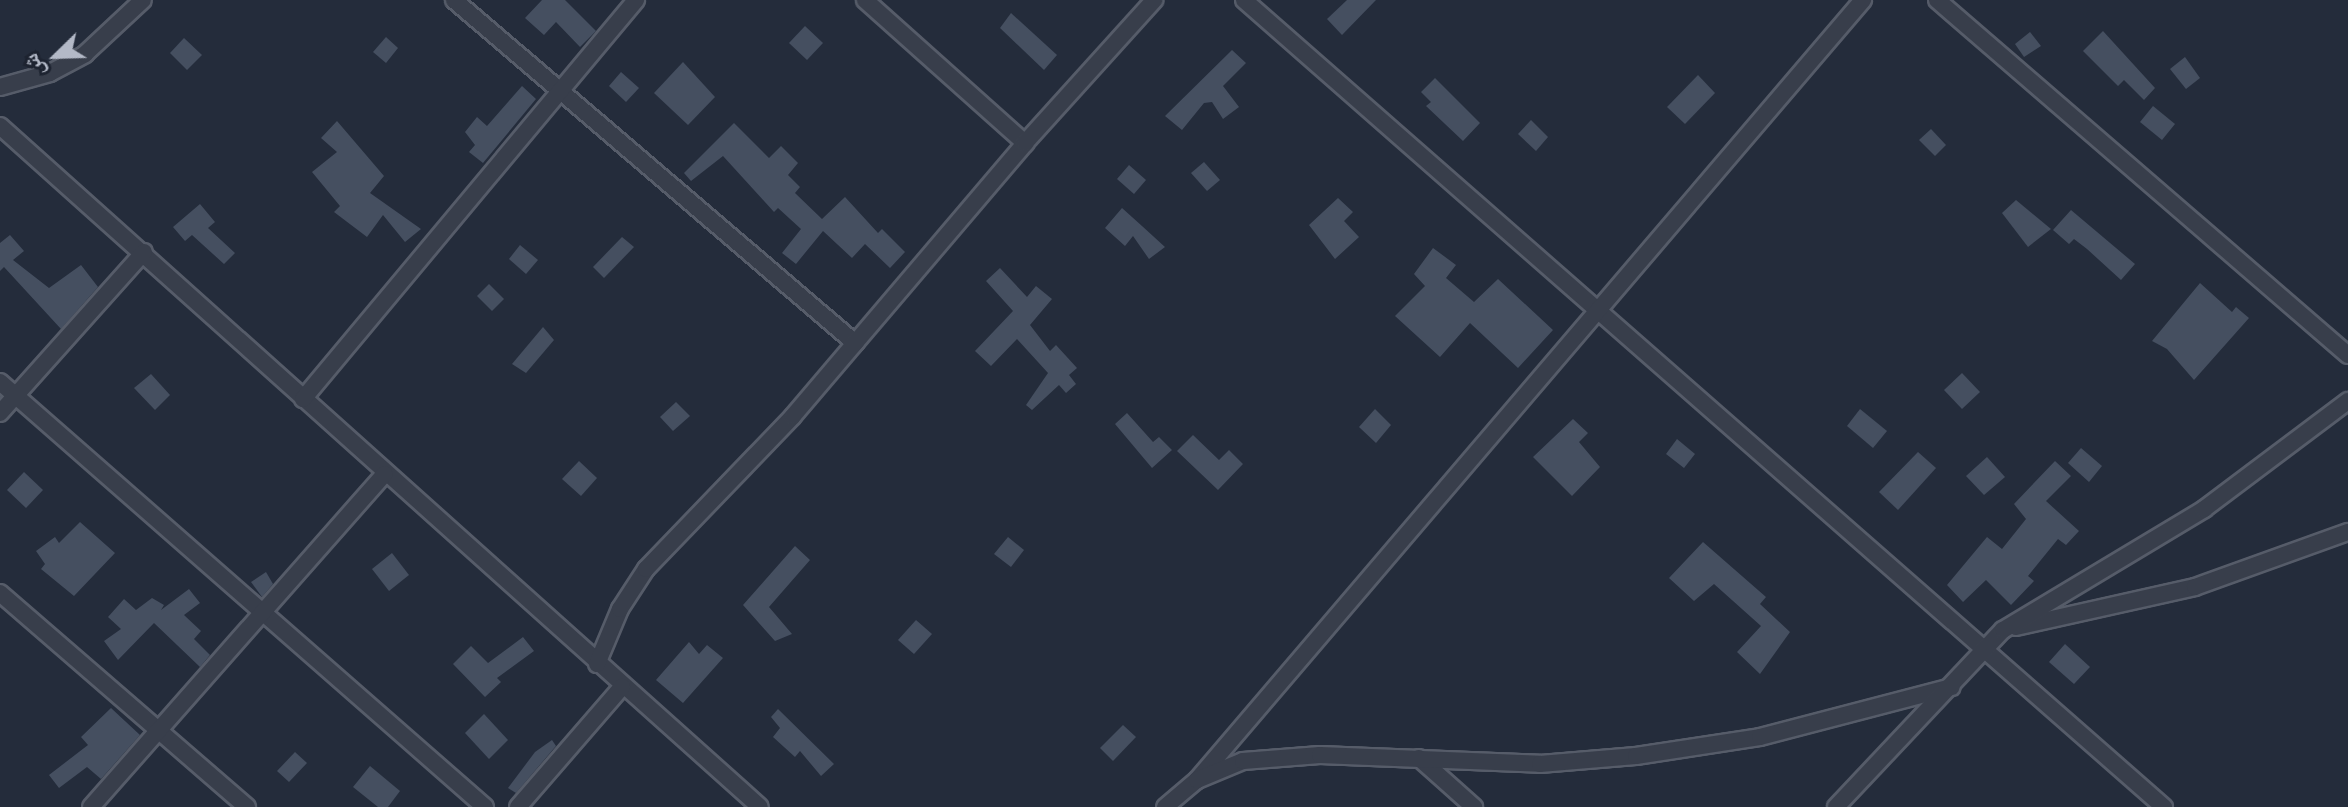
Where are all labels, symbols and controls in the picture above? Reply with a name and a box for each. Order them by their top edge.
north arrow [16,16,96,96]
text: ش [19,50,49,80]

